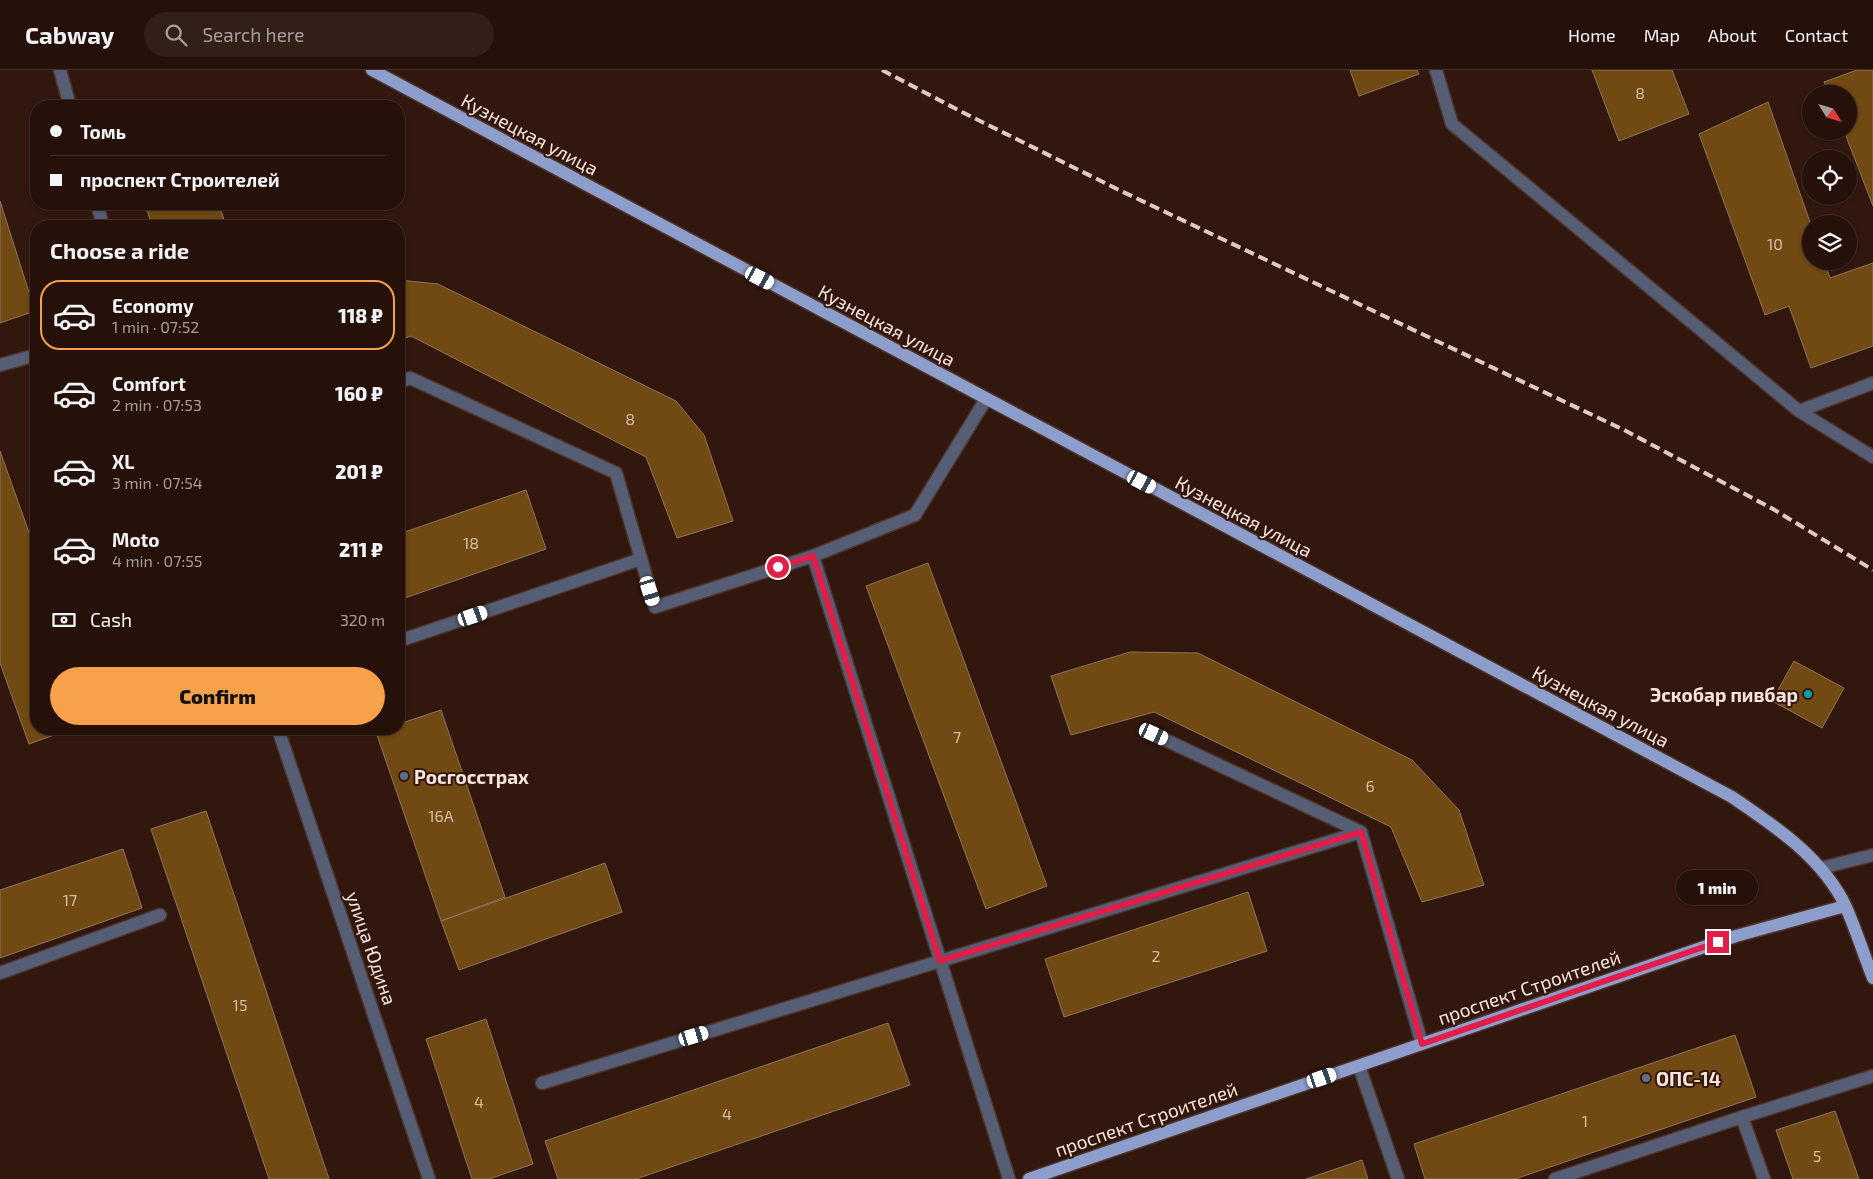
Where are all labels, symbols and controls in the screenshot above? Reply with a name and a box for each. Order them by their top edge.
search box [144,12,494,57]
text: Cabway [25,20,114,49]
icon: search [162,21,190,49]
text: Search here [202,23,304,46]
text: Home [1568,24,1616,46]
text: Map [1644,24,1680,46]
text: About [1708,24,1757,46]
text: Contact [1785,24,1848,46]
house number: 8 [1635,83,1645,102]
north arrow [1802,85,1858,140]
map controls [1802,85,1857,270]
street label: Кузнецкая улица [457,88,602,181]
text: Томь [80,120,126,143]
button: locate [1802,150,1857,205]
text: проспект Строителей [80,168,280,191]
button: layers [1802,215,1857,270]
house number: 10 [1767,234,1783,253]
text: Choose a ride [50,237,189,263]
car [743,264,776,292]
street label: Кузнецкая улица [814,279,959,372]
icon: car [52,293,97,338]
text: Economy [112,294,194,317]
text: 118 ₽ [338,304,383,327]
text: 1 min · 07:52 [112,317,199,336]
icon: car [52,371,97,416]
text: Comfort [112,372,186,395]
text: 160 ₽ [335,382,383,405]
text: 2 min · 07:53 [112,395,202,414]
house number: 8 [625,409,635,428]
icon: car [52,449,97,494]
text: XL [112,450,134,473]
text: 201 ₽ [335,460,383,483]
car [1125,468,1158,496]
street label: Кузнецкая улица [1171,470,1316,563]
text: 3 min · 07:54 [112,473,203,492]
icon: car [52,527,97,572]
text: Moto [112,528,160,551]
house number: 18 [463,533,479,552]
text: 211 ₽ [339,538,383,561]
text: 4 min · 07:55 [112,551,202,570]
route start [767,556,789,578]
car [638,574,661,608]
car [456,604,489,628]
icon: cash [50,606,78,634]
text: Cash [90,608,132,631]
text: 320 m [340,610,385,629]
street label: Кузнецкая улица [1528,660,1673,753]
button: Confirm [50,667,385,725]
place label: Эскобар пивбар [1650,683,1798,706]
marker: Эскобар пивбар [1802,688,1814,700]
car [1137,721,1170,747]
house number: 7 [953,727,961,746]
place label: Росгосстрах [414,765,529,788]
marker: Росгосстрах [398,770,410,782]
house number: 6 [1365,776,1375,795]
house number: 16А [428,806,454,825]
callout: 1 min [1677,870,1759,904]
text: 1 min [1697,878,1737,897]
street label: улица Юдина [341,888,402,1008]
house number: 17 [63,890,77,909]
route end [1707,931,1729,953]
street label: проспект Строителей [1435,945,1623,1029]
house number: 2 [1152,946,1161,965]
house number: 15 [233,995,247,1014]
car [677,1024,710,1048]
car [1305,1066,1338,1090]
place label: ОПС-14 [1656,1067,1721,1090]
marker: ОПС-14 [1640,1072,1652,1084]
street label: проспект Строителей [1052,1077,1240,1161]
house number: 4 [474,1092,484,1111]
house number: 4 [722,1104,732,1123]
house number: 1 [1582,1111,1588,1130]
house number: 5 [1813,1146,1821,1165]

